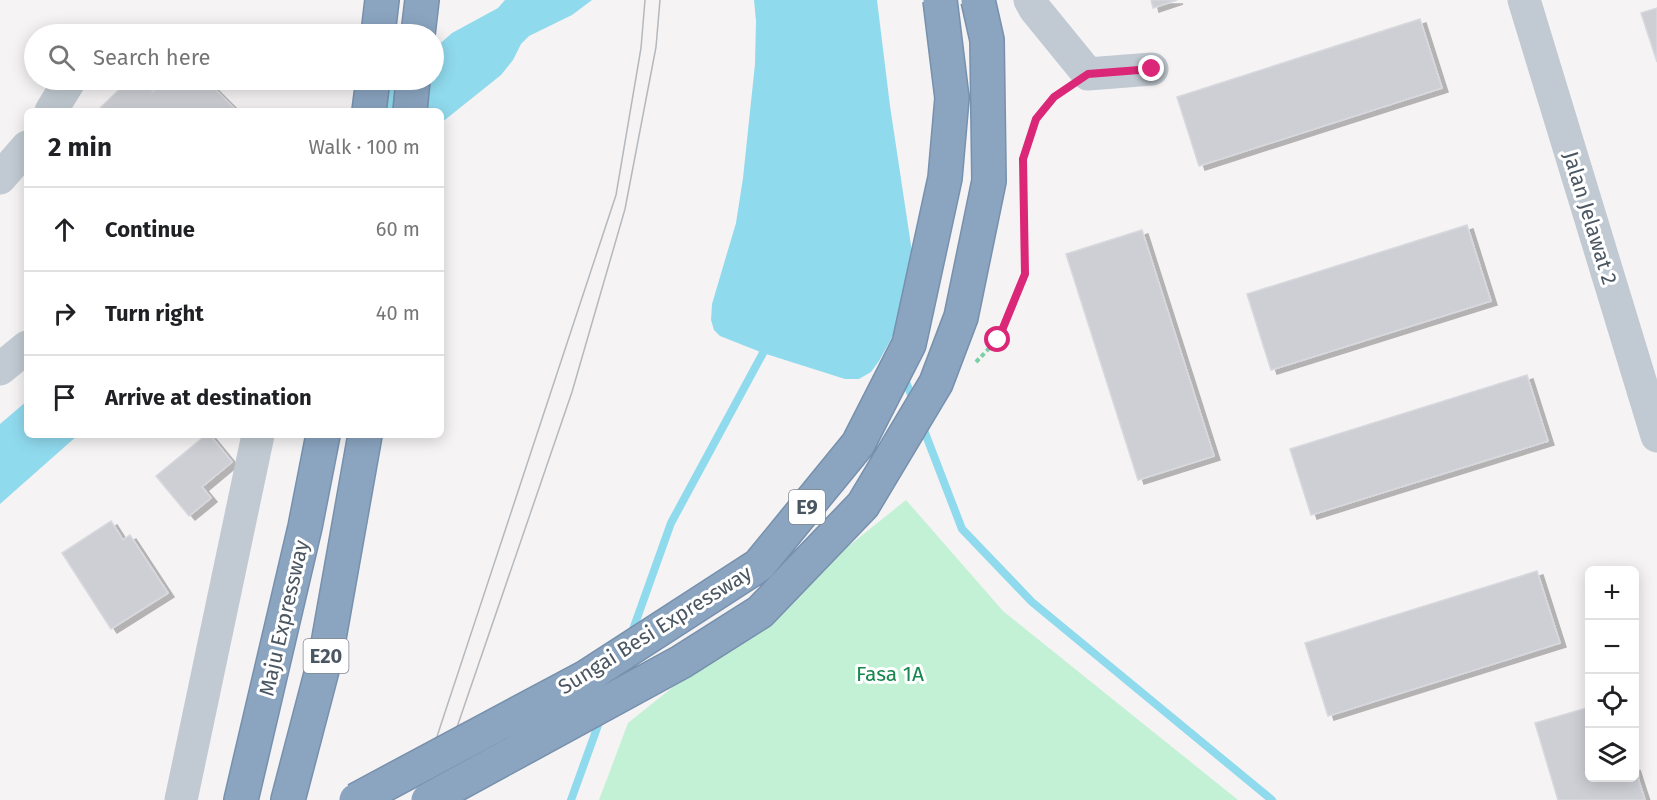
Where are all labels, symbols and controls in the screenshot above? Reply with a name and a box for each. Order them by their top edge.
search box [24,24,444,90]
icon: search [45,41,78,74]
text: Search here [93,44,211,71]
route end [1138,55,1164,81]
text: 2 min [48,132,112,163]
text: Walk · 100 m [308,135,420,159]
street label: Jalan Jelawat 2 [1557,148,1623,288]
icon: ahead [48,213,81,246]
text: Continue [105,216,195,243]
text: 60 m [376,217,420,241]
icon: right [48,297,81,330]
text: Turn right [105,300,204,327]
text: 40 m [376,301,420,325]
route start [984,326,1010,352]
icon: arrive [48,381,81,414]
text: Arrive at destination [105,384,312,411]
road number: E9 [789,490,825,524]
street label: Maju Expressway [253,537,315,699]
street label: Sungai Besi Expressway [553,559,757,700]
map controls [1585,566,1639,782]
button: + [1585,566,1639,620]
button: − [1585,620,1639,674]
road number: E20 [304,639,348,673]
park label: Fasa 1A [856,661,924,687]
button: locate [1585,674,1639,728]
button: layers [1585,728,1639,782]

